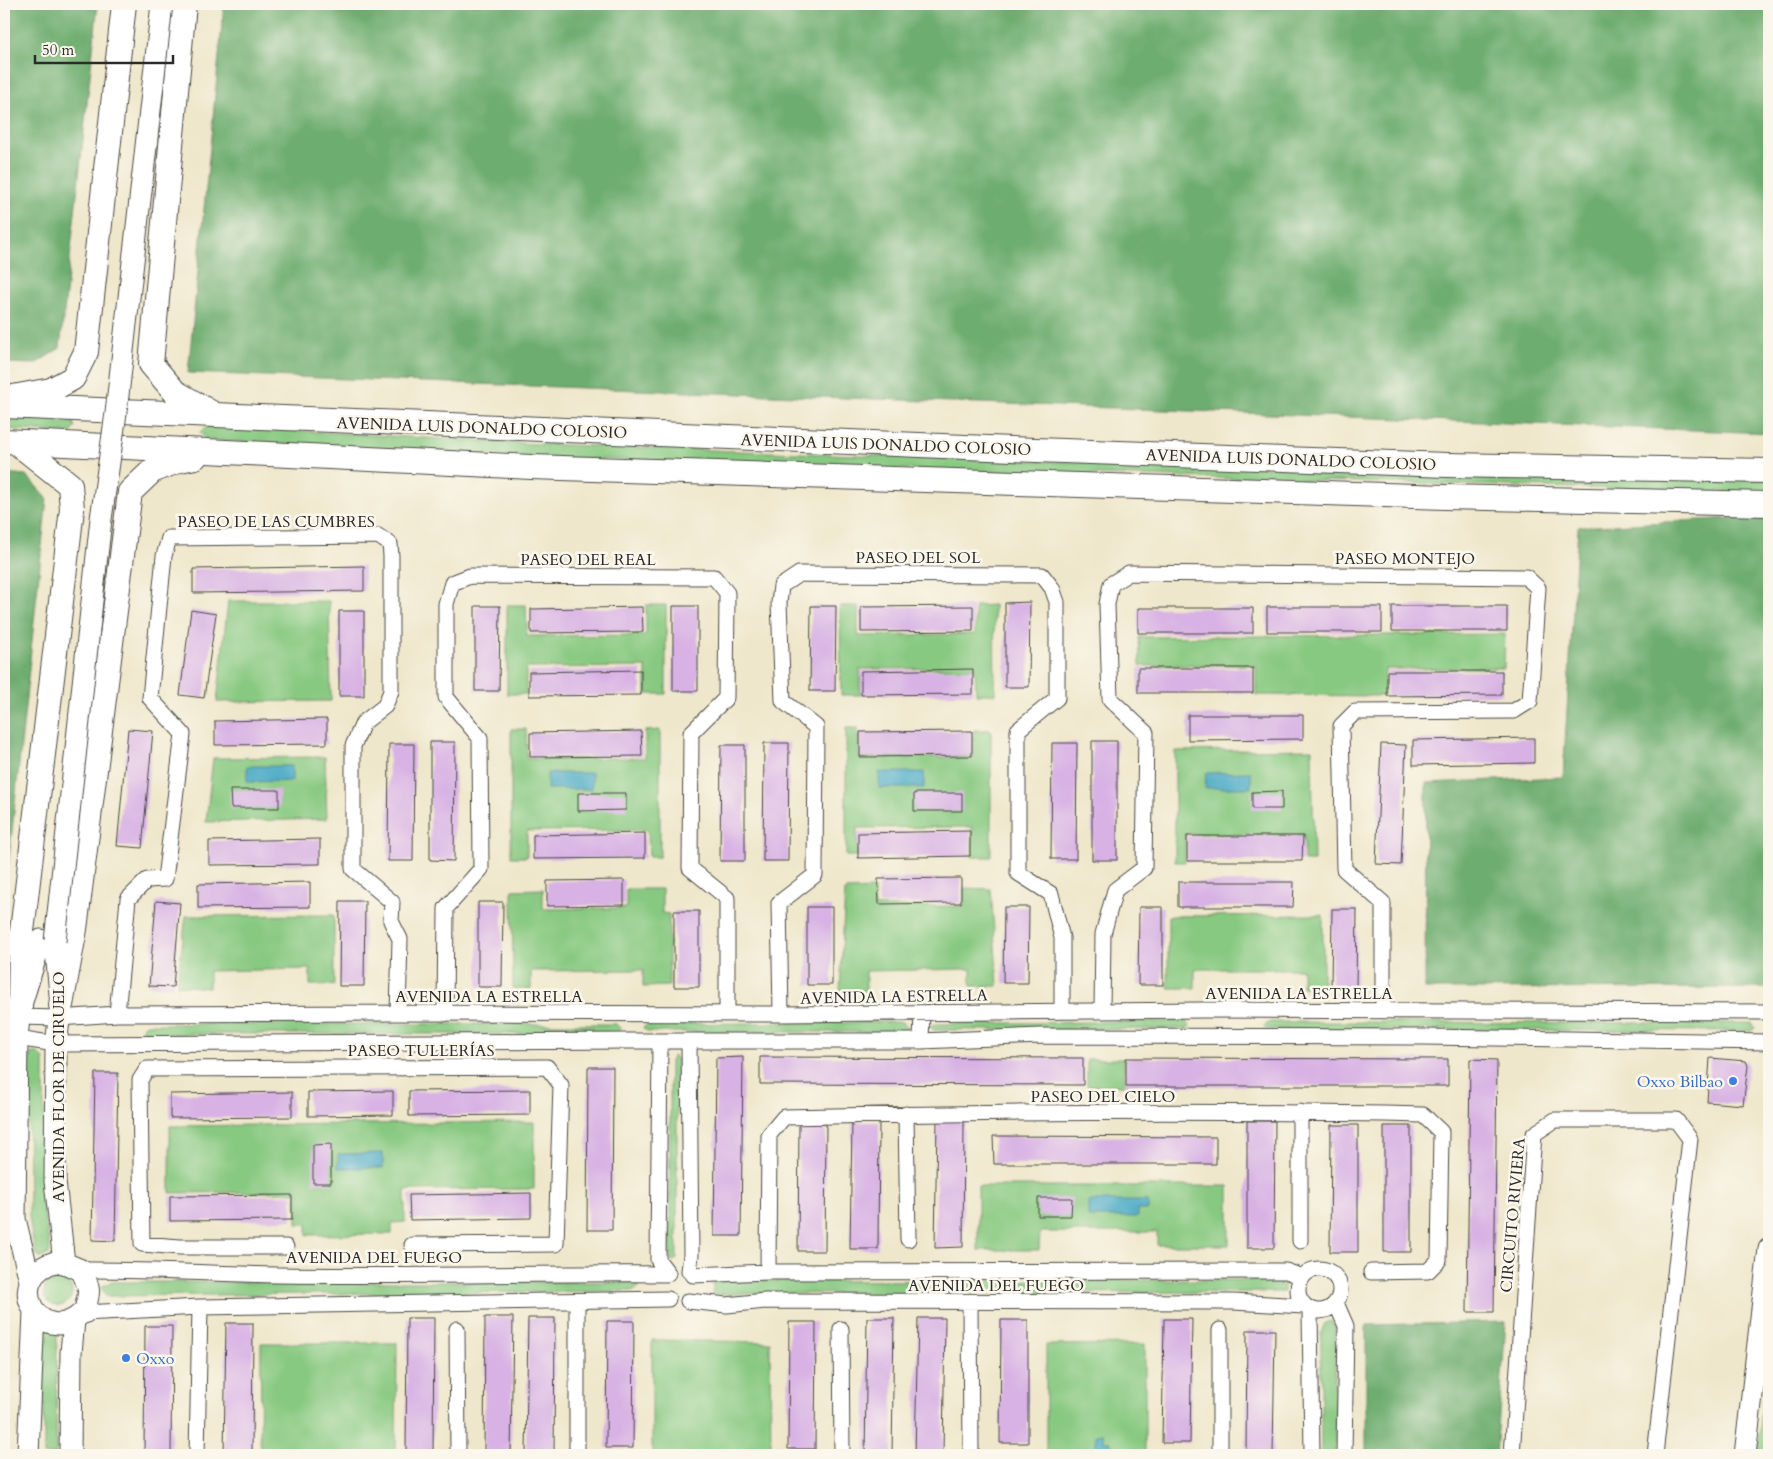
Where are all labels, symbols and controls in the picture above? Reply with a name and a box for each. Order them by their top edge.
scale bar [35,32,172,64]
text: 50 m [42,40,74,60]
street label: AVENIDA LUIS DONALDO COLOSIO [336,412,628,444]
street label: AVENIDA LUIS DONALDO COLOSIO [740,429,1032,461]
street label: AVENIDA LUIS DONALDO COLOSIO [1145,444,1437,476]
street label: PASEO DE LAS CUMBRES [177,511,375,533]
street label: PASEO DEL SOL [855,547,981,569]
street label: PASEO MONTEJO [1335,548,1475,570]
street label: PASEO DEL REAL [520,549,656,571]
street label: AVENIDA FLOR DE CIRUELO [48,971,70,1203]
street label: AVENIDA LA ESTRELLA [1205,983,1393,1005]
street label: AVENIDA LA ESTRELLA [800,984,989,1010]
street label: AVENIDA LA ESTRELLA [395,986,583,1008]
street label: PASEO TULLERÍAS [348,1040,494,1062]
place label: Oxxo Bilbao [1637,1071,1723,1093]
marker: Oxxo Bilbao [1727,1075,1739,1087]
street label: PASEO DEL CIELO [1031,1086,1175,1108]
street label: CIRCUITO RIVIERA [1495,1136,1531,1294]
street label: AVENIDA DEL FUEGO [286,1247,462,1269]
street label: AVENIDA DEL FUEGO [908,1275,1084,1297]
place label: Oxxo [136,1348,175,1370]
marker: Oxxo [120,1352,132,1364]

